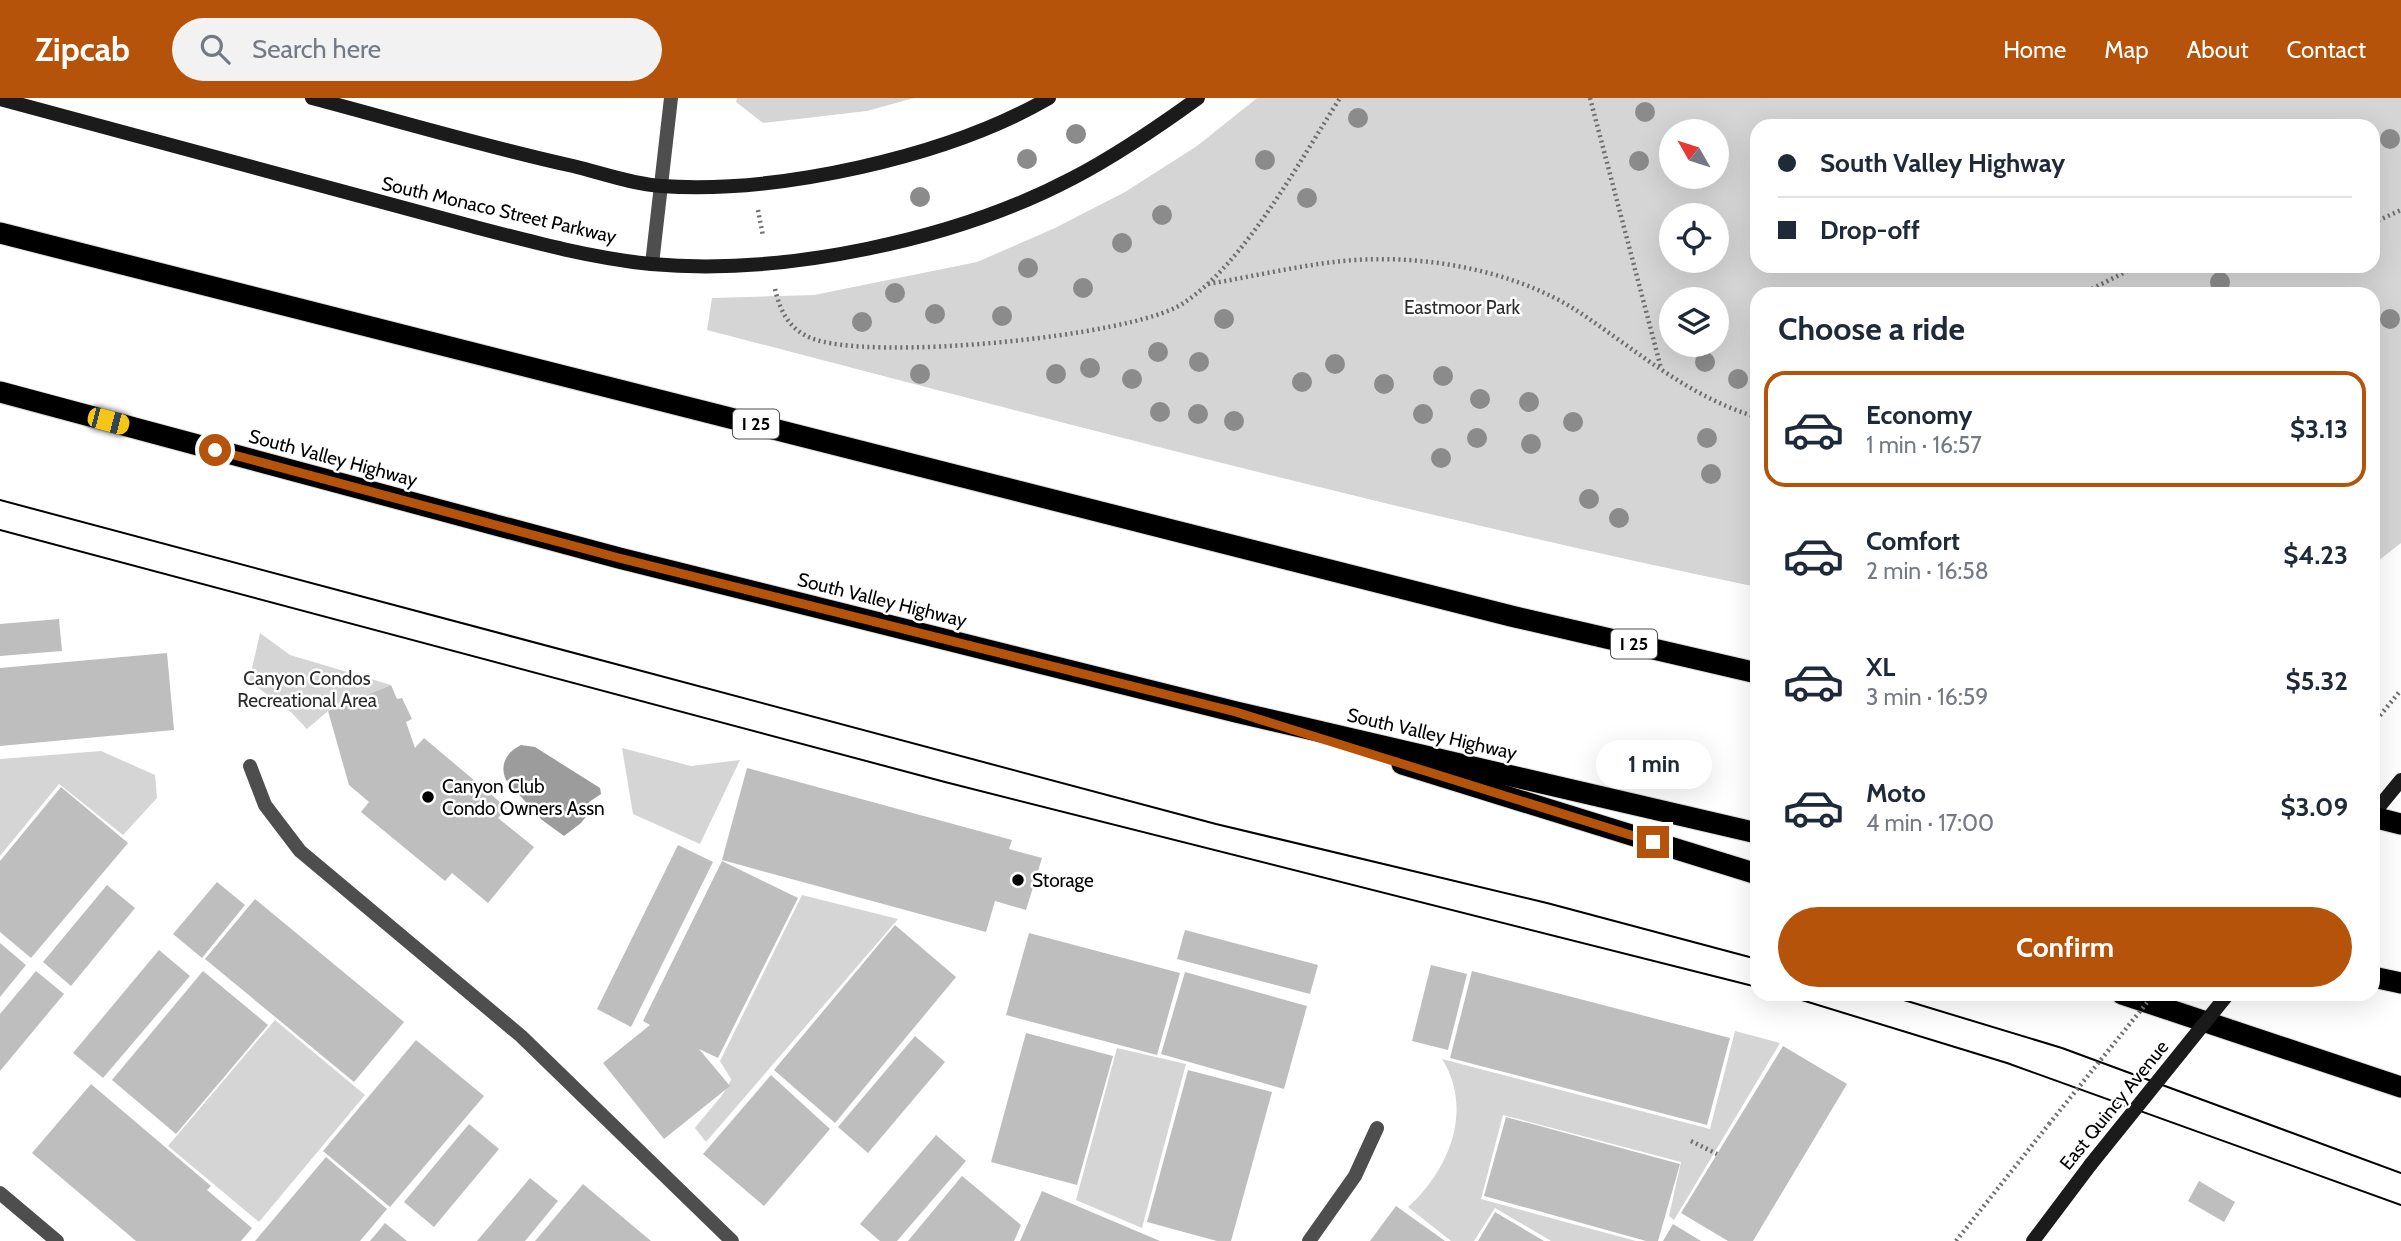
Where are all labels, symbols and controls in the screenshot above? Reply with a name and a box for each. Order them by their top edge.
search box [172,18,662,81]
text: Zipcab [35,29,130,69]
icon: search [196,30,234,68]
text: Search here [252,33,381,65]
text: Home [2003,35,2066,64]
text: Map [2104,35,2149,64]
text: About [2187,35,2249,64]
text: Contact [2287,35,2366,64]
north arrow [1659,119,1729,189]
map controls [1659,119,1729,357]
text: South Valley Highway [1820,147,2065,179]
street label: South Monaco Street Parkway [379,172,619,248]
button: locate [1659,203,1729,273]
text: Drop-off [1820,214,1920,246]
button: layers [1659,287,1729,357]
park label: Eastmoor Park [1404,296,1520,319]
text: Choose a ride [1778,309,1965,348]
icon: car [1782,398,1845,461]
text: Economy [1866,399,1972,431]
car [85,405,132,437]
road number: I 25 [733,410,779,438]
text: $3.13 [2290,413,2348,445]
street label: South Valley Highway [246,424,420,492]
text: 1 min · 16:57 [1866,431,1982,459]
route start [199,434,231,466]
icon: car [1782,524,1845,587]
text: Comfort [1866,525,1960,557]
text: $4.23 [2283,539,2348,571]
text: 2 min · 16:58 [1866,557,1989,585]
street label: South Valley Highway [795,568,969,632]
road number: I 25 [1611,630,1657,658]
icon: car [1782,650,1845,713]
text: XL [1866,651,1895,683]
text: $5.32 [2285,665,2348,697]
park label: Canyon Condos Recreational Area [237,667,377,712]
text: 3 min · 16:59 [1866,683,1988,711]
street label: South Valley Highway [1345,703,1520,765]
callout: 1 min [1595,740,1711,790]
text: 1 min [1628,750,1680,778]
place label: Canyon Club Condo Owners Assn [442,775,605,820]
icon: car [1782,776,1845,839]
text: Moto [1866,777,1926,809]
marker: Canyon Club Condo Owners Assn [420,789,436,805]
text: $3.09 [2280,791,2348,823]
text: 4 min · 17:00 [1866,809,1994,837]
route end [1637,826,1669,858]
place label: Storage [1032,869,1094,892]
marker: Storage [1010,872,1026,888]
button: Confirm [1778,907,2352,987]
street label: East Quincy Avenue [2055,1035,2173,1174]

